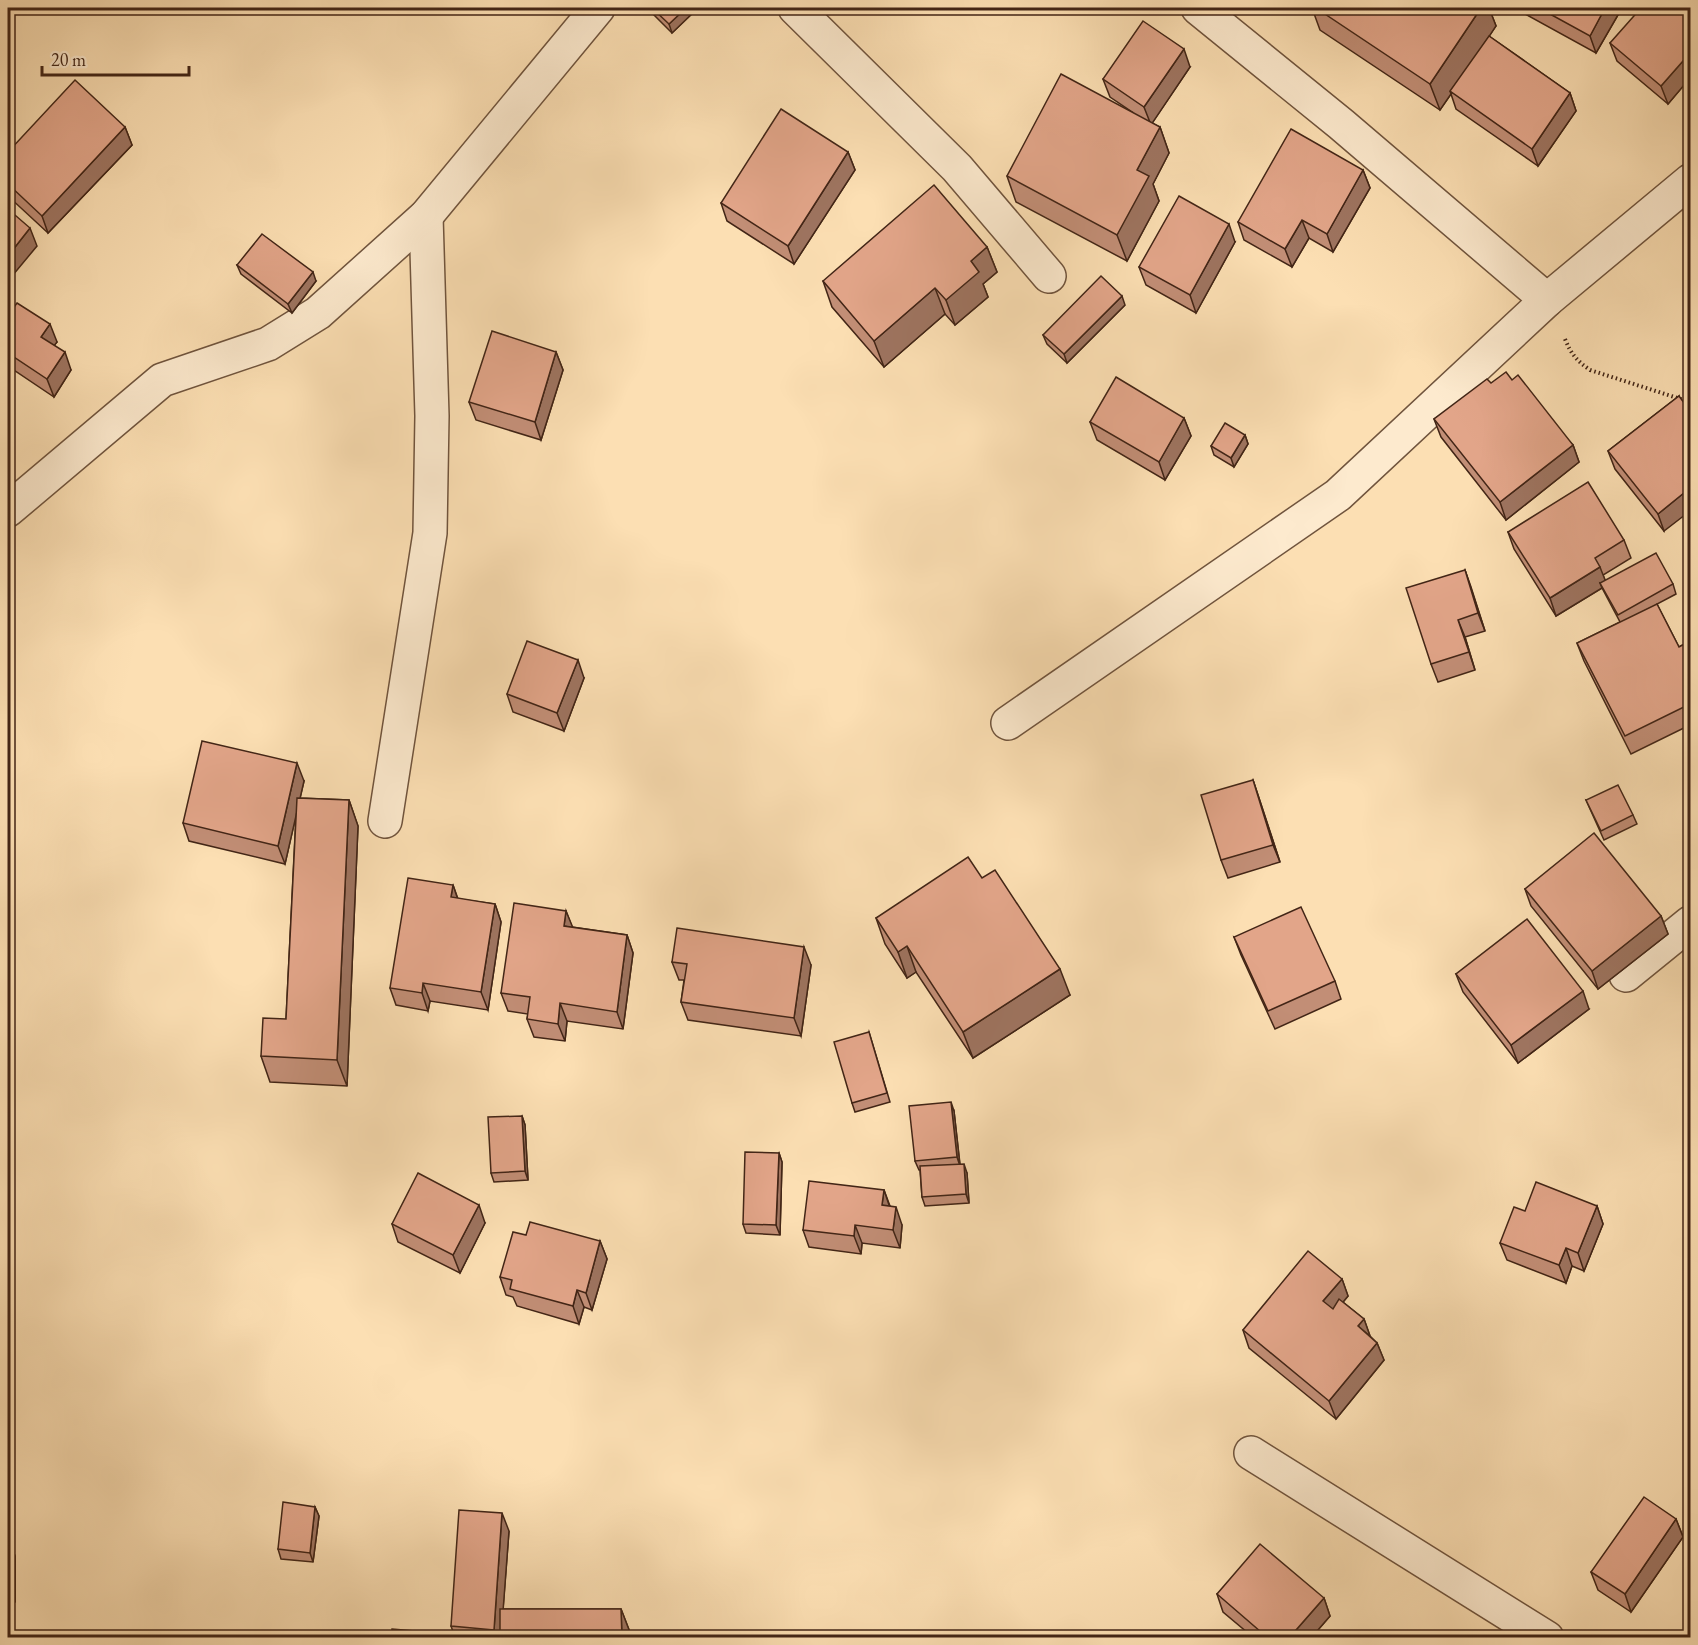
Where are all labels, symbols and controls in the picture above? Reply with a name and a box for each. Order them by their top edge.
scale bar [42,39,189,77]
text: 20 m [51,48,86,71]

